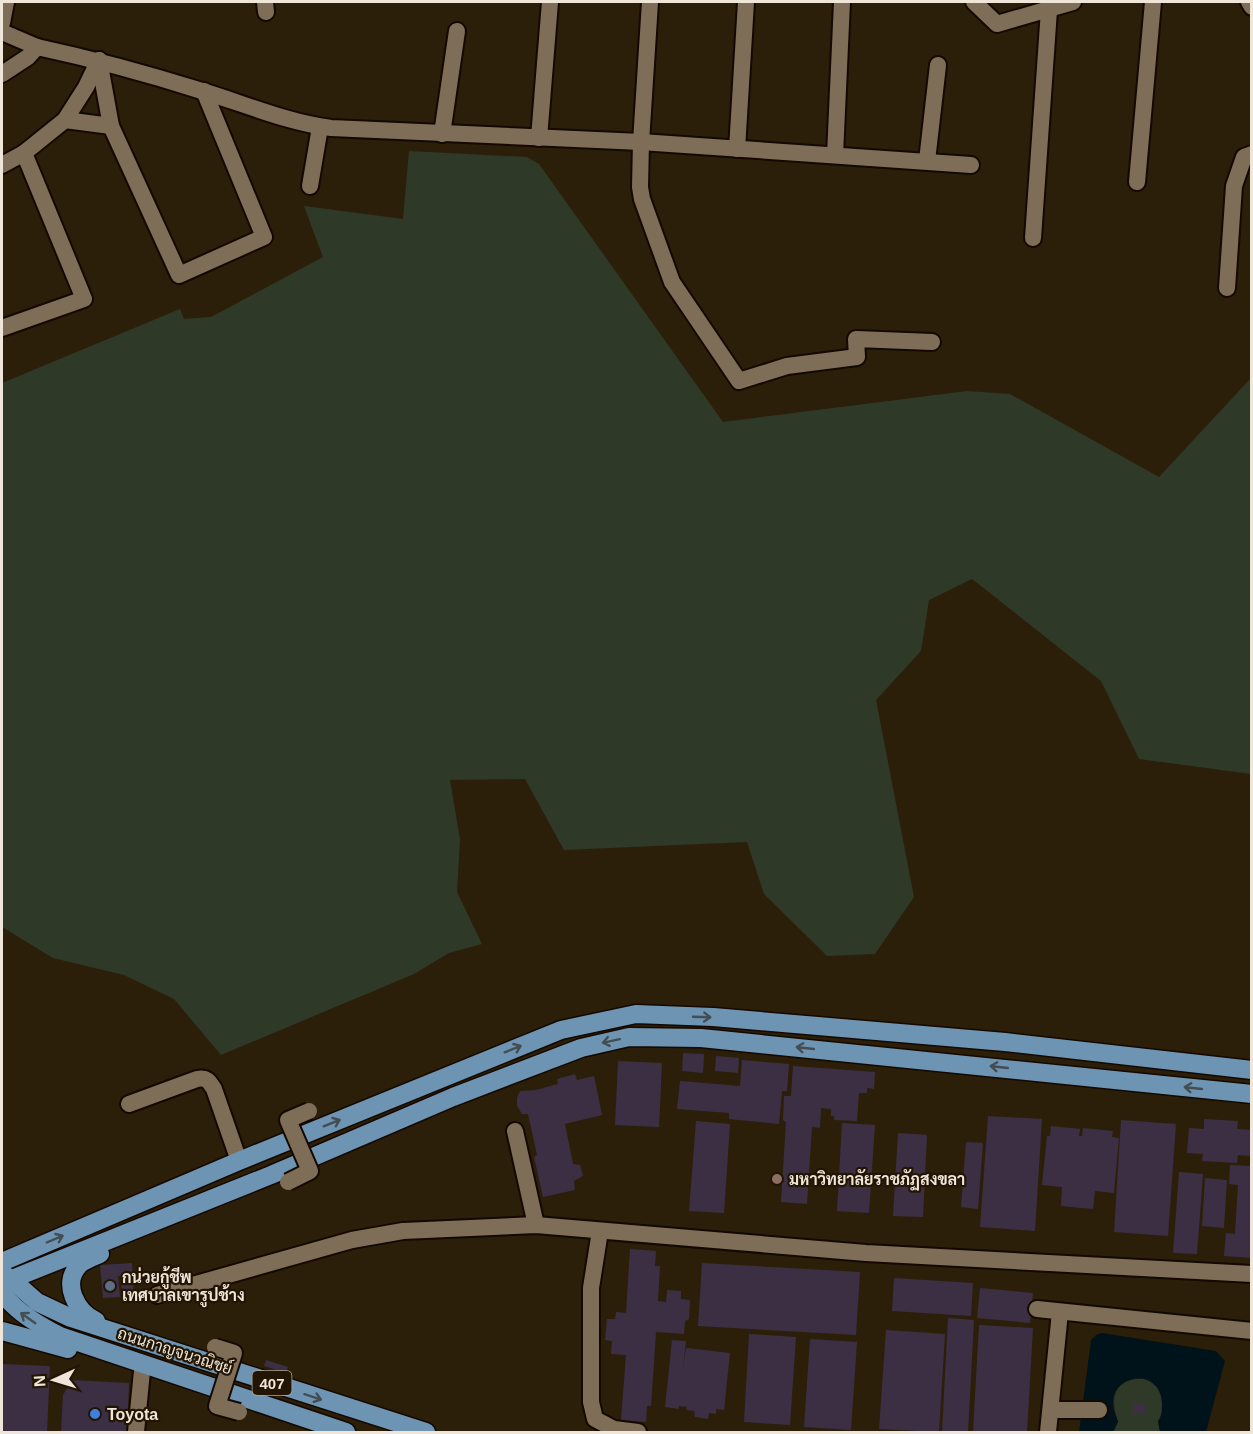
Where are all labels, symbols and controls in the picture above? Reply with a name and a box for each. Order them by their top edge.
one-way arrow [692,1011,711,1022]
one-way arrow [602,1036,622,1047]
one-way arrow [796,1042,816,1053]
one-way arrow [503,1043,521,1054]
one-way arrow [990,1061,1010,1072]
one-way arrow [1184,1082,1204,1093]
one-way arrow [322,1117,341,1128]
place label: มหาวิทยาลัยราชภัฏสงขลา [789,1169,965,1191]
marker: มหาวิทยาลัยราชภัฏสงขลา [770,1172,784,1186]
one-way arrow [46,1233,64,1244]
place label: กน่วยกู้ชีพ เทศบาลเขารูปช้าง [122,1266,245,1308]
marker: กน่วยกู้ชีพ เทศบาลเขารูปช้าง [103,1279,117,1293]
one-way arrow [21,1312,37,1324]
street label: ถนนกาญจนวณิชย์ [115,1321,236,1378]
north arrow [24,1350,84,1410]
road number: 407 [252,1371,292,1395]
text: N [31,1375,48,1387]
one-way arrow [304,1392,322,1403]
place label: Toyota [107,1406,158,1423]
marker: Toyota [88,1407,102,1421]

